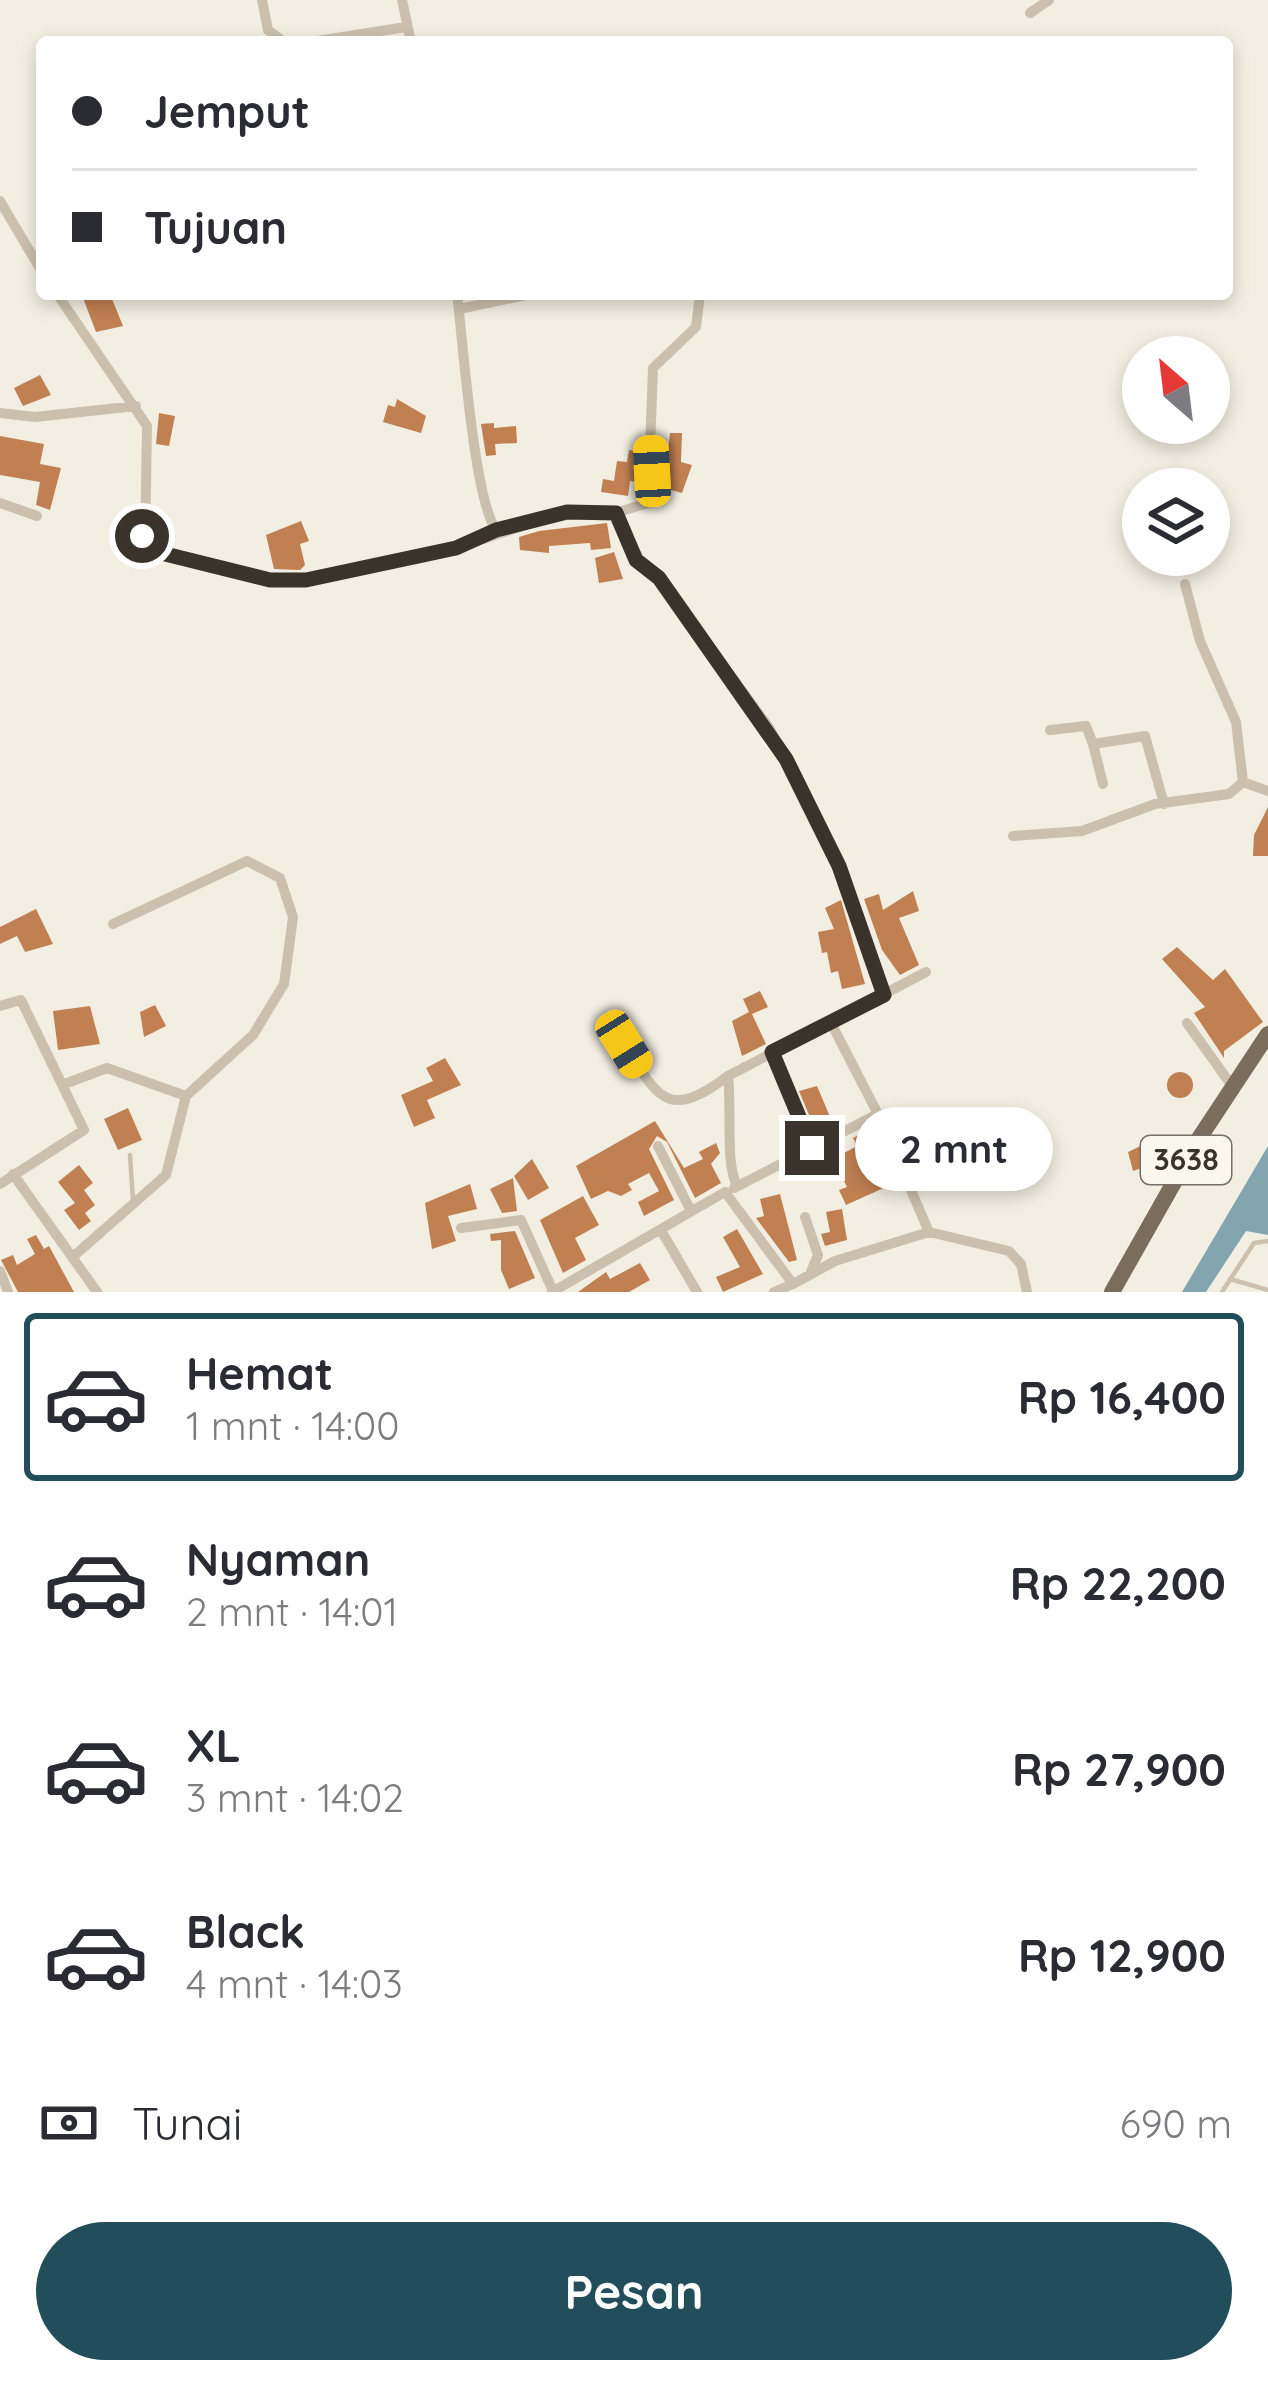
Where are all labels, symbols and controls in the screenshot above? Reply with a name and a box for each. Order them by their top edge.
text: Jemput [144,83,310,139]
text: Tujuan [144,199,287,255]
north arrow [1122,336,1230,444]
map controls [1122,336,1230,576]
car [632,434,672,508]
button: layers [1122,468,1230,576]
route start [115,509,169,563]
car [590,1004,658,1084]
callout: 2 mnt [854,1106,1052,1190]
route end [785,1121,839,1175]
text: 2 mnt [900,1124,1008,1173]
road number: 3638 [1141,1136,1231,1184]
icon: car [42,1343,150,1451]
text: Hemat [186,1345,333,1401]
text: Rp 16,400 [1018,1369,1226,1425]
text: 1 mnt · 14:00 [186,1401,399,1450]
icon: car [42,1529,150,1637]
text: Nyaman [186,1531,370,1587]
text: Rp 22,200 [1010,1555,1226,1611]
text: 2 mnt · 14:01 [186,1587,398,1636]
icon: car [42,1715,150,1823]
text: XL [186,1717,241,1773]
text: Rp 27,900 [1012,1741,1226,1797]
text: 3 mnt · 14:02 [186,1773,404,1822]
icon: car [42,1901,150,2009]
text: Black [186,1903,305,1959]
text: Rp 12,900 [1018,1927,1226,1983]
text: 4 mnt · 14:03 [186,1959,403,2008]
icon: cash [36,2090,102,2156]
text: Tunai [132,2095,242,2151]
text: 690 m [1120,2099,1232,2148]
button: Pesan [36,2222,1232,2360]

